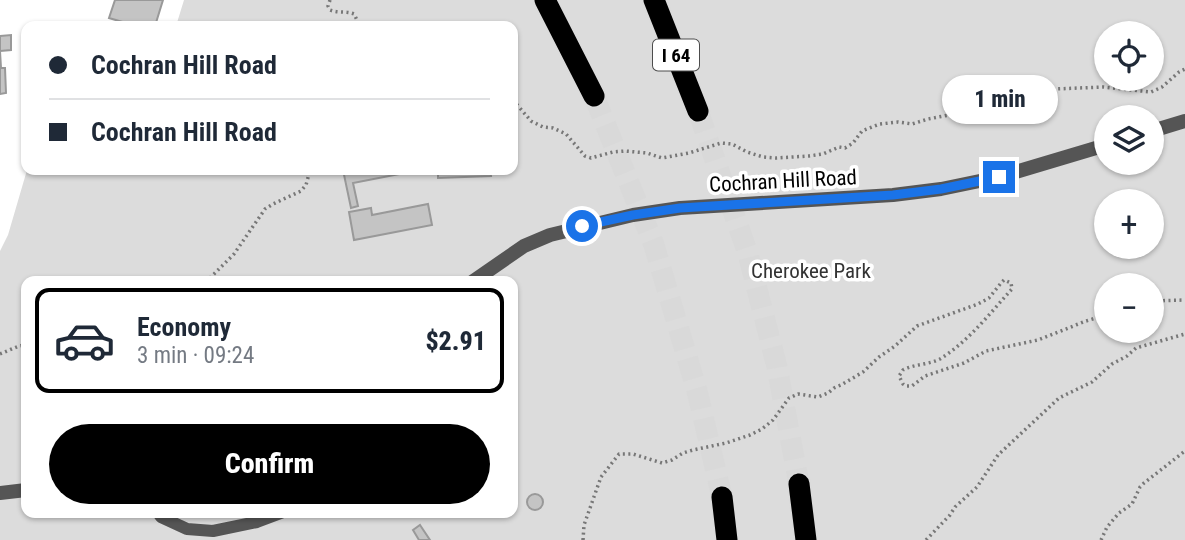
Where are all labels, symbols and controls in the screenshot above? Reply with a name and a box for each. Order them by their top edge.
map controls [1094,21,1164,343]
button: locate [1094,21,1164,91]
road number: I 64 [653,40,699,70]
text: Cochran Hill Road [91,50,277,80]
callout: 1 min [941,76,1057,124]
text: 1 min [974,86,1026,113]
button: layers [1094,105,1164,175]
text: Cochran Hill Road [91,117,277,147]
route end [983,161,1015,193]
street label: Cochran Hill Road [709,165,857,197]
button: + [1094,189,1164,259]
route start [566,210,598,242]
park label: Cherokee Park [751,259,871,283]
button: − [1094,273,1164,343]
icon: car [53,309,116,372]
text: Economy [137,312,231,342]
text: $2.91 [425,326,486,356]
text: 3 min · 09:24 [137,342,254,369]
button: Confirm [49,424,490,504]

